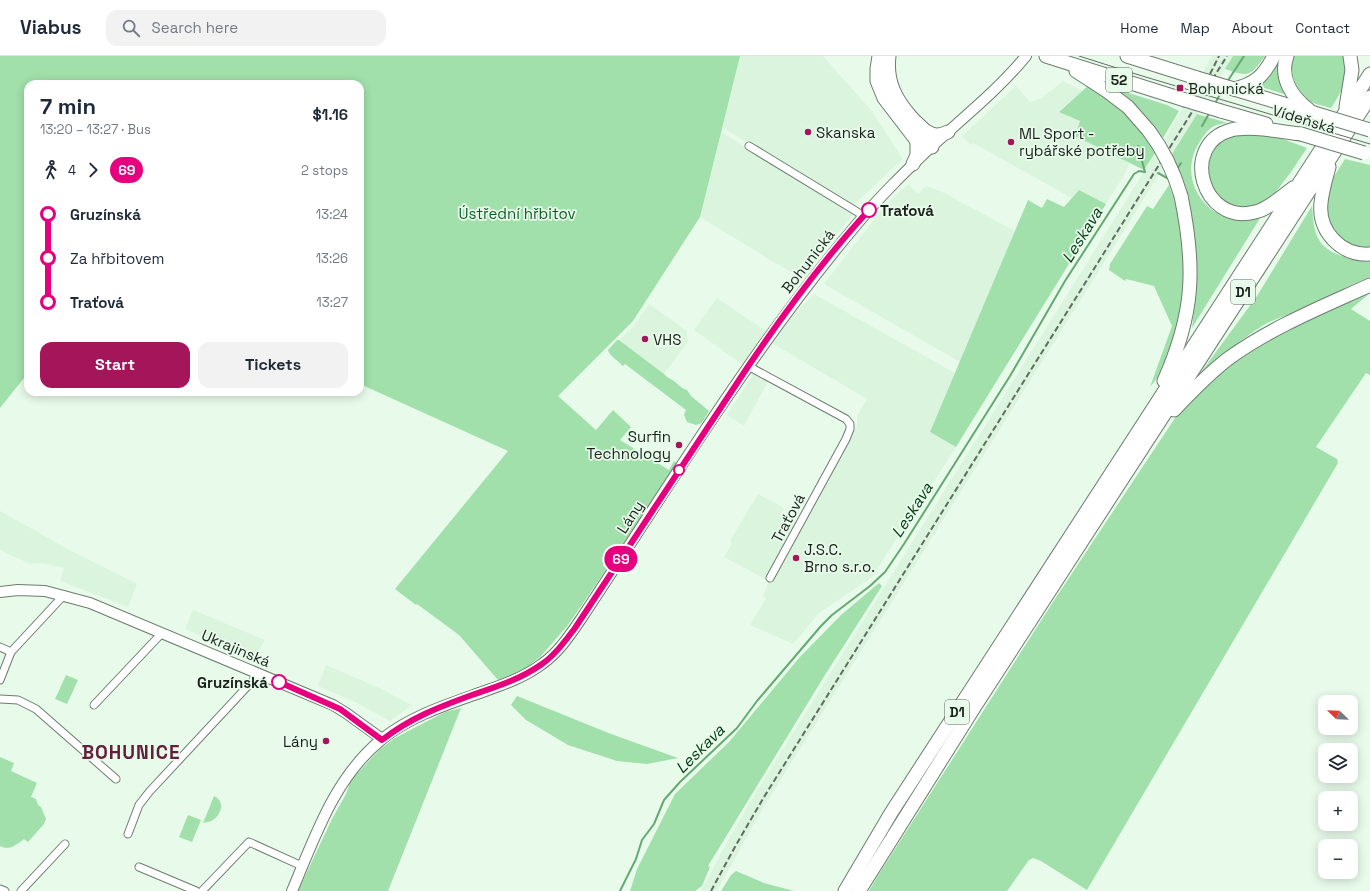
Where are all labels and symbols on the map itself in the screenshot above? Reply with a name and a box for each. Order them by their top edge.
road number: 52 [1106,68,1132,92]
place label: Bohunická [1188,79,1264,98]
marker: Bohunická [1175,83,1185,93]
street label: Vídeňská [1270,100,1338,138]
place label: Skanska [816,123,876,142]
place label: ML Sport - rybářské potřeby [1019,124,1145,160]
marker: Skanska [803,127,813,137]
marker: ML Sport - rybářské potřeby [1006,137,1016,147]
place label: Traťová [880,201,934,220]
marker: Traťová [861,202,877,218]
water label: Leskava [1057,203,1108,267]
park label: Ústřední hřbitov [458,204,576,223]
street label: Bohunická [777,225,839,297]
road number: D1 [1231,280,1255,304]
place label: VHS [653,330,681,349]
marker: VHS [640,334,650,344]
place label: Surfin Technology [586,427,671,463]
marker: Surfin Technology [674,440,684,450]
unlabelled marker [673,464,685,476]
water label: Leskava [886,478,938,541]
street label: Traťová [767,490,809,546]
street label: Lány [612,497,648,537]
place label: J.S.C. Brno s.r.o. [804,540,875,576]
line badge: 69 [603,546,639,572]
marker: J.S.C. Brno s.r.o. [791,553,801,563]
street label: Ukrajinská [199,625,274,671]
place label: Gruzínská [197,673,268,692]
marker: Gruzínská [271,674,287,690]
north arrow [1318,695,1358,735]
road number: D1 [945,700,969,724]
water label: Leskava [671,719,730,778]
place label: Lány [283,732,318,751]
marker: Lány [321,736,331,746]
district label: BOHUNICE [81,740,181,765]

